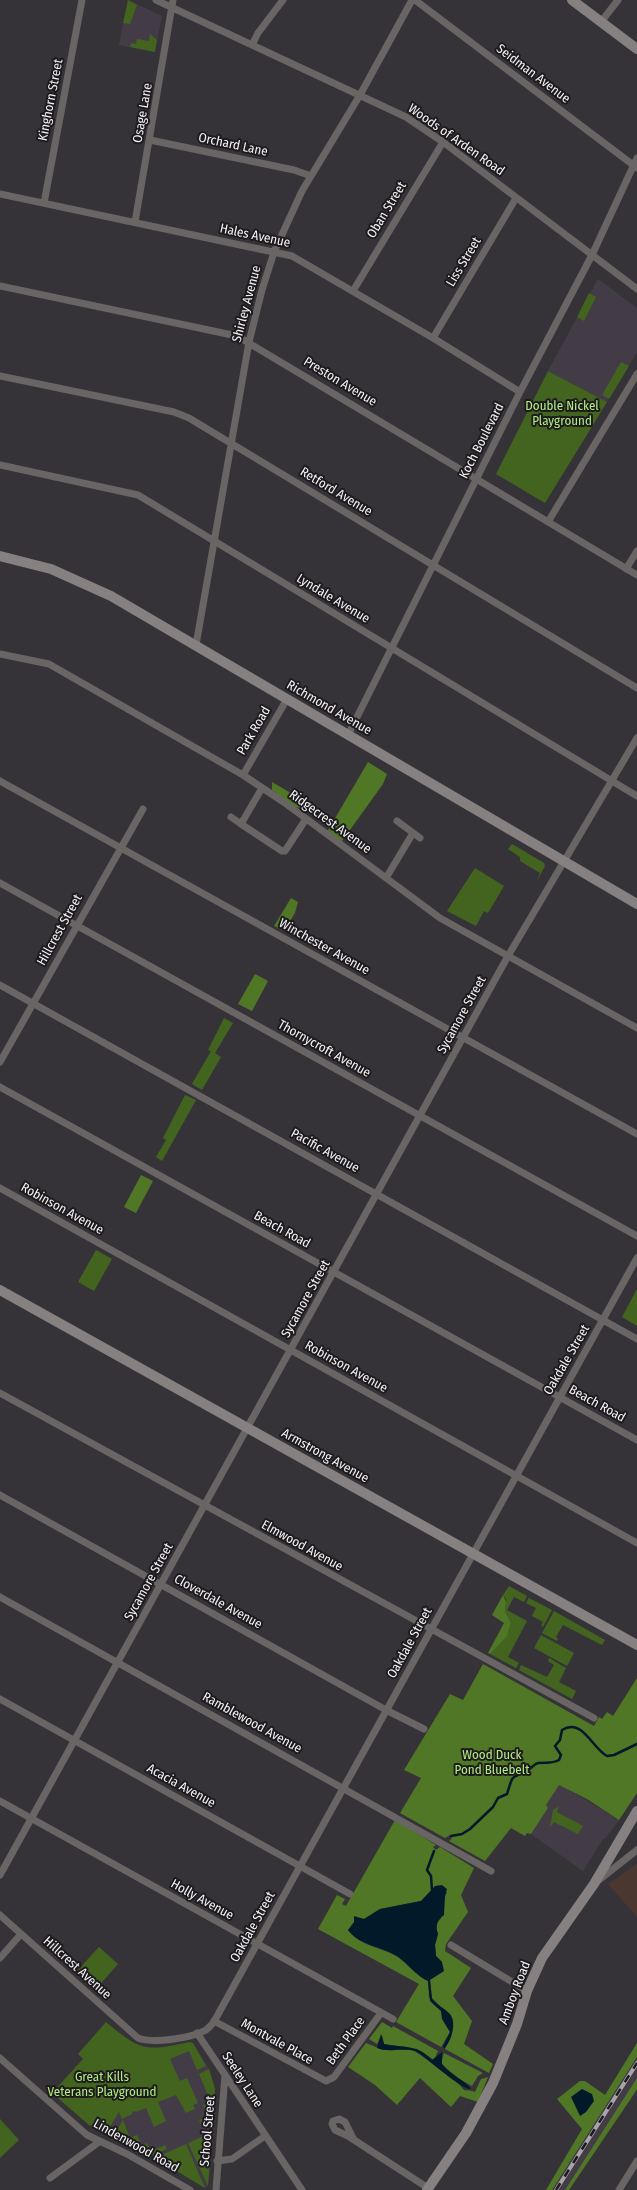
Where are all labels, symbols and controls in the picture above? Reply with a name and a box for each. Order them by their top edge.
street label: Seidman Avenue [493,41,573,107]
street label: Kinghorn Street [35,58,67,142]
street label: Osage Lane [130,82,156,144]
street label: Woods of Arden Road [405,101,507,179]
street label: Orchard Lane [197,130,269,160]
street label: Oban Street [364,179,410,241]
street label: Hales Avenue [218,221,292,251]
street label: Liss Street [443,234,485,290]
street label: Shirley Avenue [229,264,265,344]
street label: Preston Avenue [301,354,379,410]
park label: Double Nickel Playground [525,398,599,429]
street label: Koch Boulevard [456,401,508,481]
street label: Retford Avenue [297,464,375,520]
street label: Lyndale Avenue [294,571,372,627]
street label: Richmond Avenue [284,677,374,739]
street label: Park Road [234,704,274,758]
street label: Ridgecrest Avenue [286,787,374,857]
street label: Hillcrest Street [34,892,86,968]
street label: Winchester Avenue [276,916,372,978]
street label: Sycamore Street [434,973,490,1057]
street label: Thornycroft Avenue [275,1017,373,1081]
street label: Pacific Avenue [288,1126,362,1176]
street label: Robinson Avenue [18,1180,106,1238]
street label: Beach Road [251,1208,313,1252]
street label: Sycamore Street [278,1257,334,1341]
street label: Oakdale Street [541,1322,593,1398]
street label: Robinson Avenue [302,1338,390,1396]
street label: Beach Road [566,1382,628,1426]
street label: Armstrong Avenue [279,1426,371,1486]
street label: Elmwood Avenue [259,1517,345,1575]
street label: Sycamore Street [121,1540,177,1624]
street label: Cloverdale Avenue [171,1571,265,1633]
street label: Oakdale Street [384,1605,436,1681]
street label: Ramblewood Avenue [200,1689,304,1757]
park label: Wood Duck Pond Bluebelt [455,1747,529,1778]
street label: Acacia Avenue [144,1761,218,1811]
street label: Holly Avenue [168,1876,236,1924]
street label: Oakdale Street [227,1889,279,1965]
street label: Hillcrest Avenue [40,1933,114,2003]
street label: Amboy Road [496,1959,534,2027]
street label: Beth Place [323,2014,369,2068]
street label: Montvale Place [238,2016,316,2068]
street label: Seeley Lane [218,2049,266,2111]
park label: Great Kills Veterans Playground [48,2069,156,2100]
street label: School Street [197,2095,219,2167]
street label: Lindenwood Road [91,2116,181,2176]

